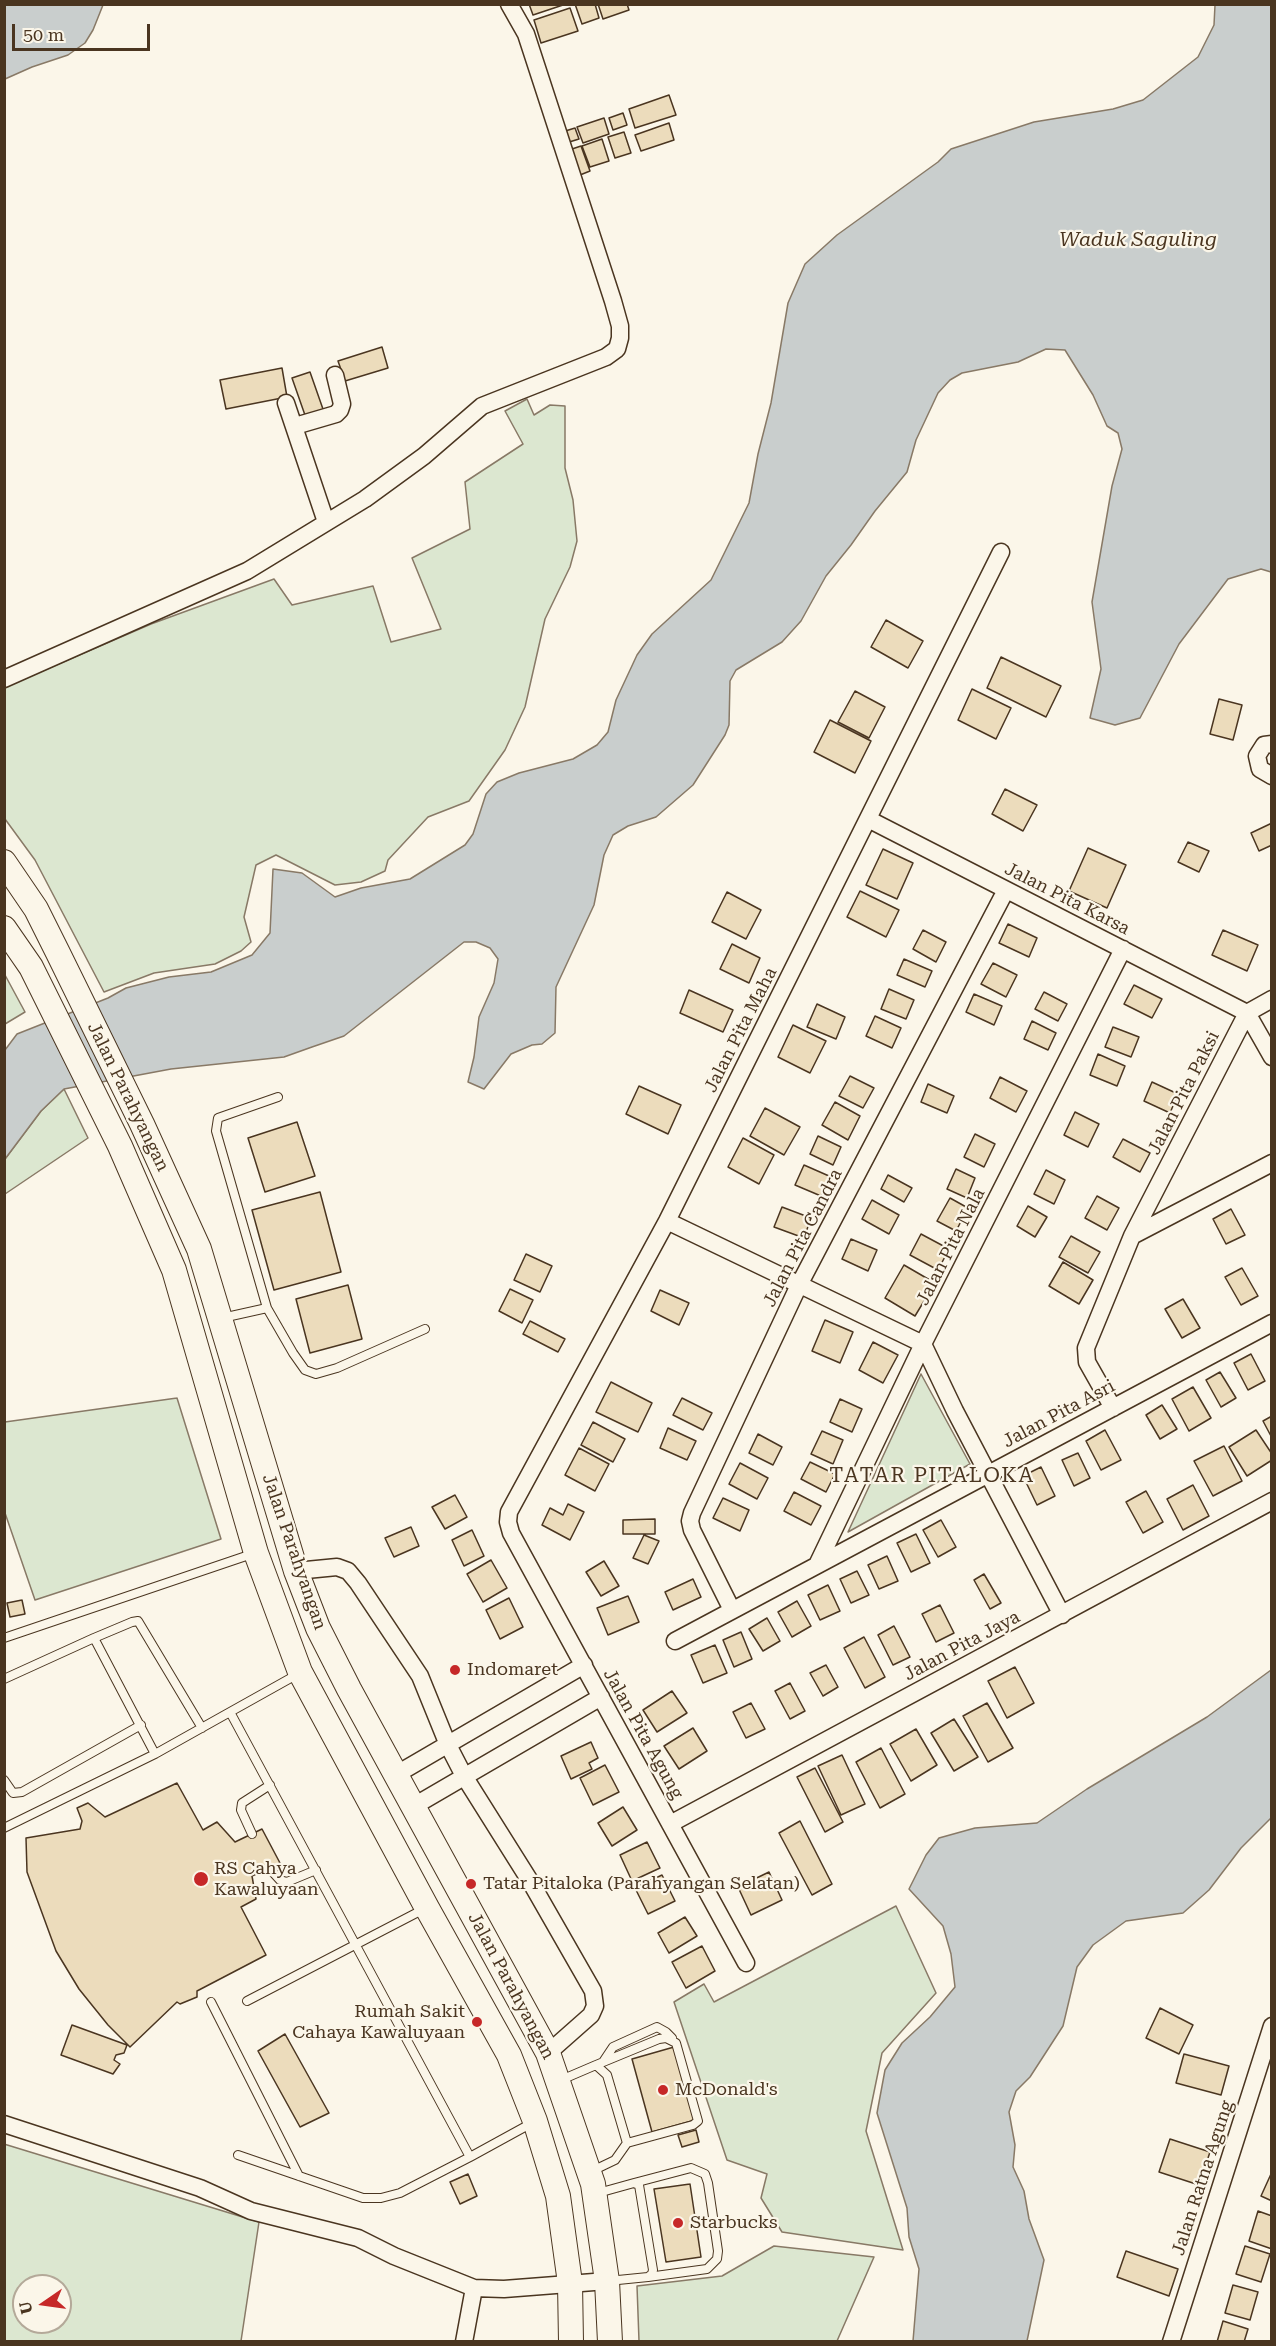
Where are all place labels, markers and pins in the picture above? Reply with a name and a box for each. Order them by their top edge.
place label: Indomaret [467,1659,558,1681]
marker: Indomaret [448,1663,462,1677]
place label: RS Cahya Kawaluyaan [214,1858,319,1900]
marker: RS Cahya Kawaluyaan [192,1870,210,1888]
place label: Tatar Pitaloka (Parahyangan Selatan) [483,1873,800,1895]
marker: Tatar Pitaloka (Parahyangan Selatan) [464,1877,478,1891]
place label: Rumah Sakit Cahaya Kawaluyaan [292,2001,465,2044]
marker: Rumah Sakit Cahaya Kawaluyaan [470,2015,484,2029]
place label: McDonald's [675,2079,778,2101]
marker: McDonald's [656,2083,670,2097]
place label: Starbucks [690,2212,778,2234]
marker: Starbucks [671,2216,685,2230]

